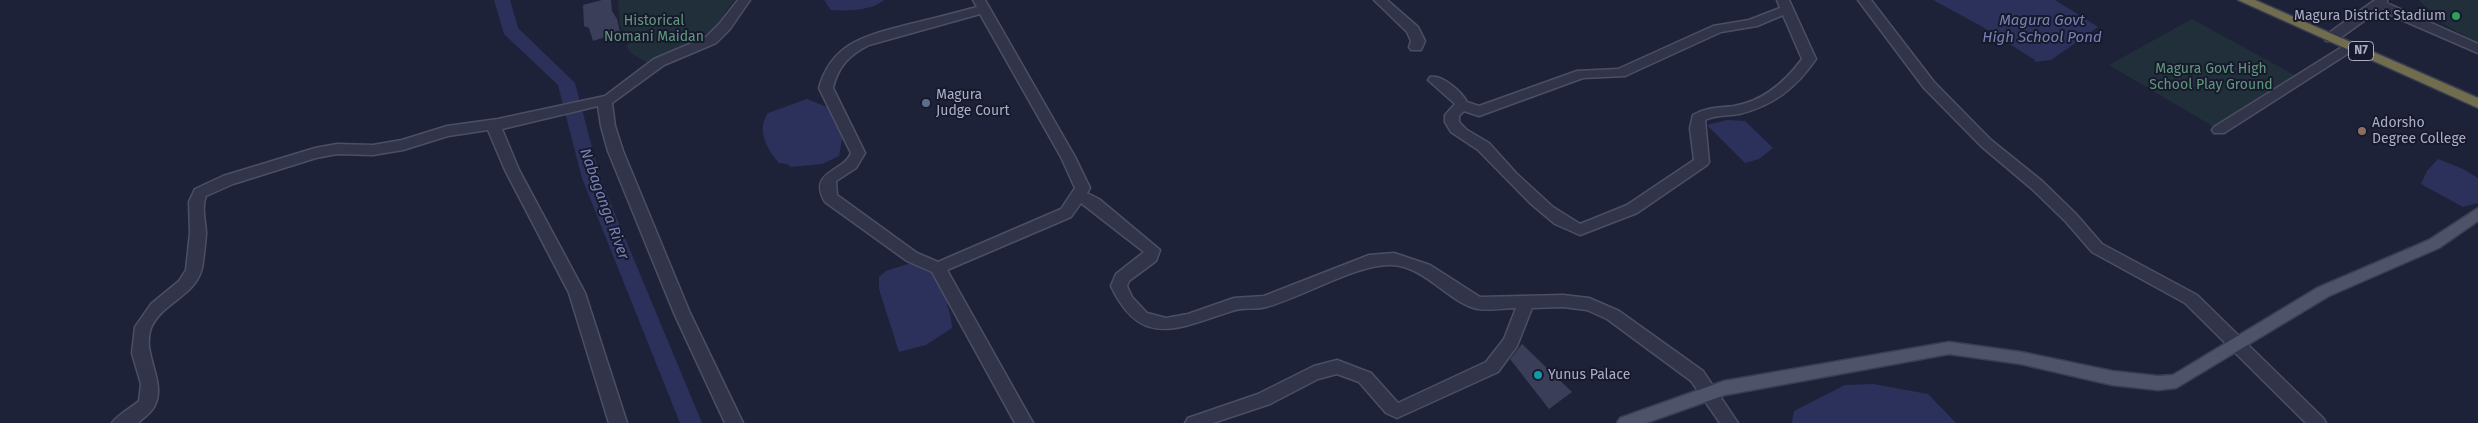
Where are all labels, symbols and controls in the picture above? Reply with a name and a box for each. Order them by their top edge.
place label: Magura District Stadium [2294,8,2446,24]
marker: Magura District Stadium [2450,10,2462,22]
water label: Magura Govt High School Pond [1982,12,2102,47]
park label: Historical Nomani Maidan [604,13,704,46]
road number: N7 [2348,41,2374,60]
park label: Magura Govt High School Play Ground [2149,61,2273,94]
place label: Magura Judge Court [936,87,1010,120]
marker: Magura Judge Court [920,97,932,109]
place label: Adorsho Degree College [2372,115,2466,148]
marker: Adorsho Degree College [2356,125,2368,137]
water label: Nabaganga River [576,146,632,262]
place label: Yunus Palace [1548,367,1630,383]
marker: Yunus Palace [1532,369,1544,381]

